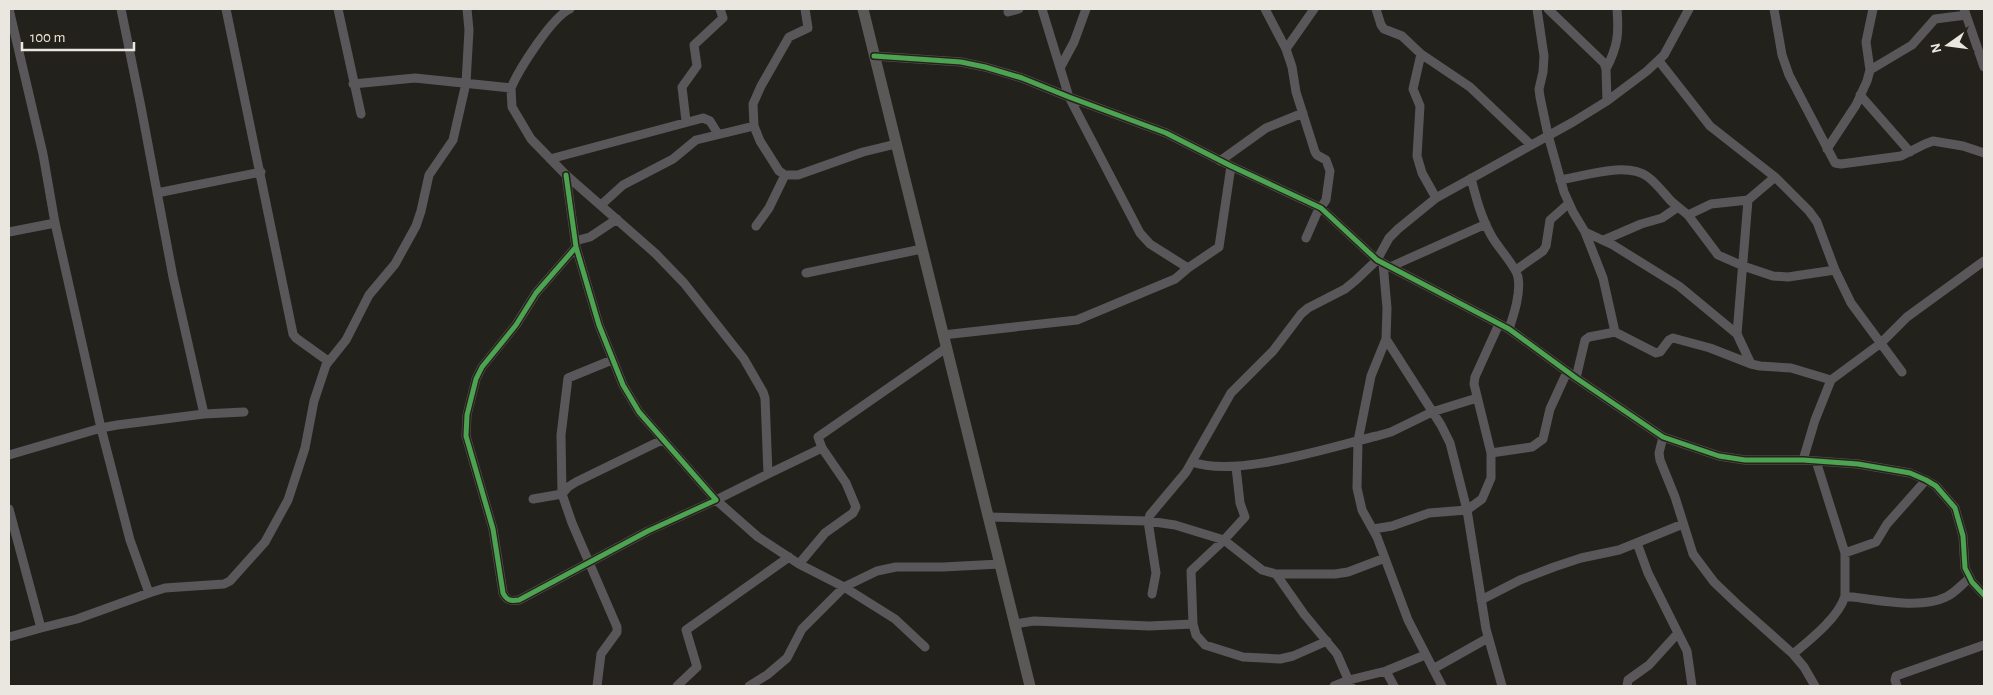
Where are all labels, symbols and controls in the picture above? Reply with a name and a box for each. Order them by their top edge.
scale bar [22,20,135,52]
north arrow [1923,20,1973,70]
text: 100 m [30,30,65,45]
text: N [1928,41,1944,54]

